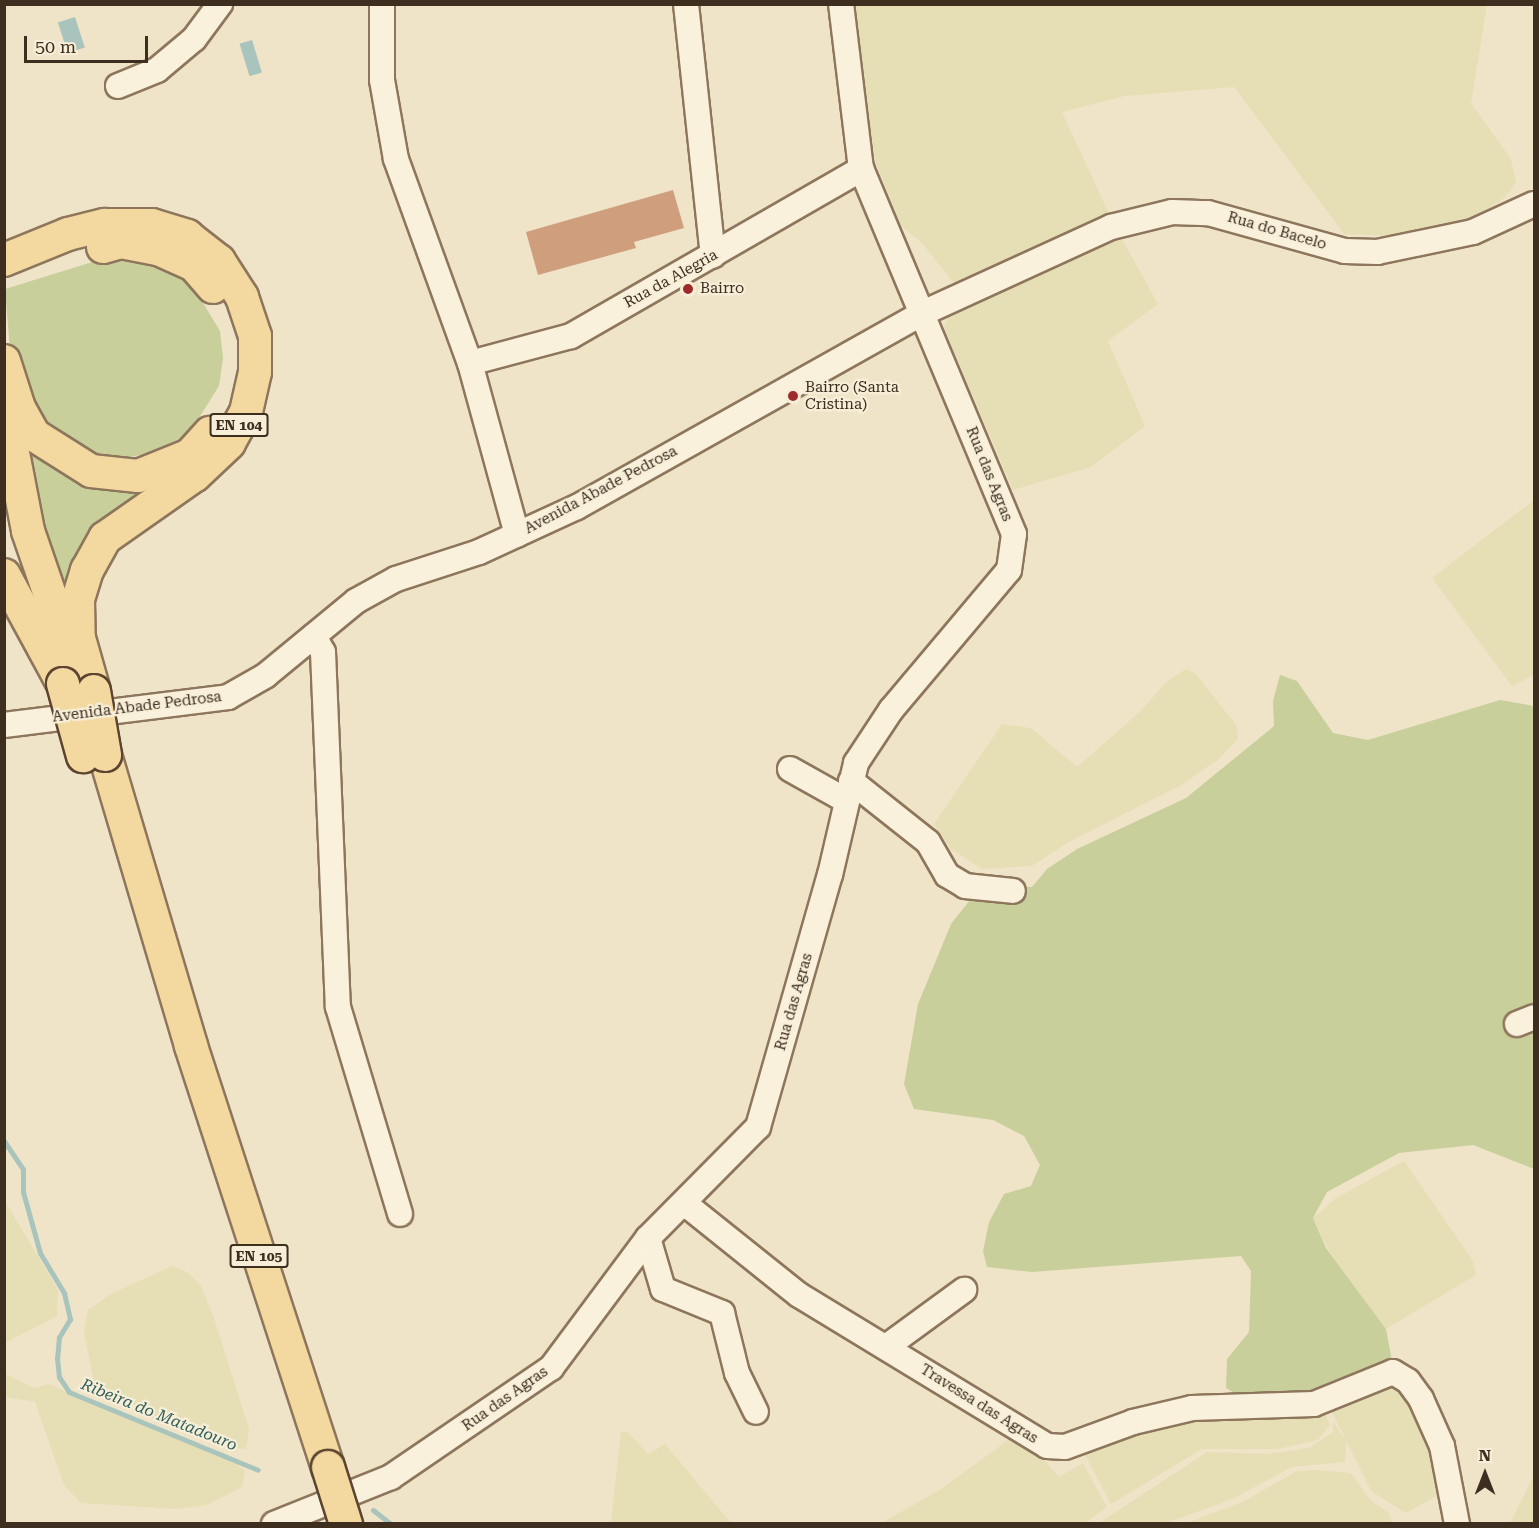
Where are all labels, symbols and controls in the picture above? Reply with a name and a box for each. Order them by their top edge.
scale bar [27,24,152,62]
text: 50 m [35,36,76,57]
street label: Rua do Bacelo [1225,208,1329,254]
street label: Rua da Alegria [621,246,721,312]
place label: Bairro [700,280,744,298]
marker: Bairro [681,282,695,296]
place label: Bairro (Santa Cristina) [805,378,899,413]
marker: Bairro (Santa Cristina) [786,389,800,403]
road number: EN 104 [209,414,269,436]
street label: Rua das Agras [962,424,1016,524]
street label: Avenida Abade Pedrosa [522,442,680,538]
street label: Avenida Abade Pedrosa [51,688,223,726]
street label: Rua das Agras [771,951,817,1053]
road number: EN 105 [229,1245,289,1267]
street label: Travessa das Agras [917,1360,1041,1448]
street label: Rua das Agras [459,1363,551,1435]
water label: Ribeira do Matadouro [78,1375,240,1455]
north arrow [1455,1444,1515,1504]
text: N [1479,1446,1491,1465]

